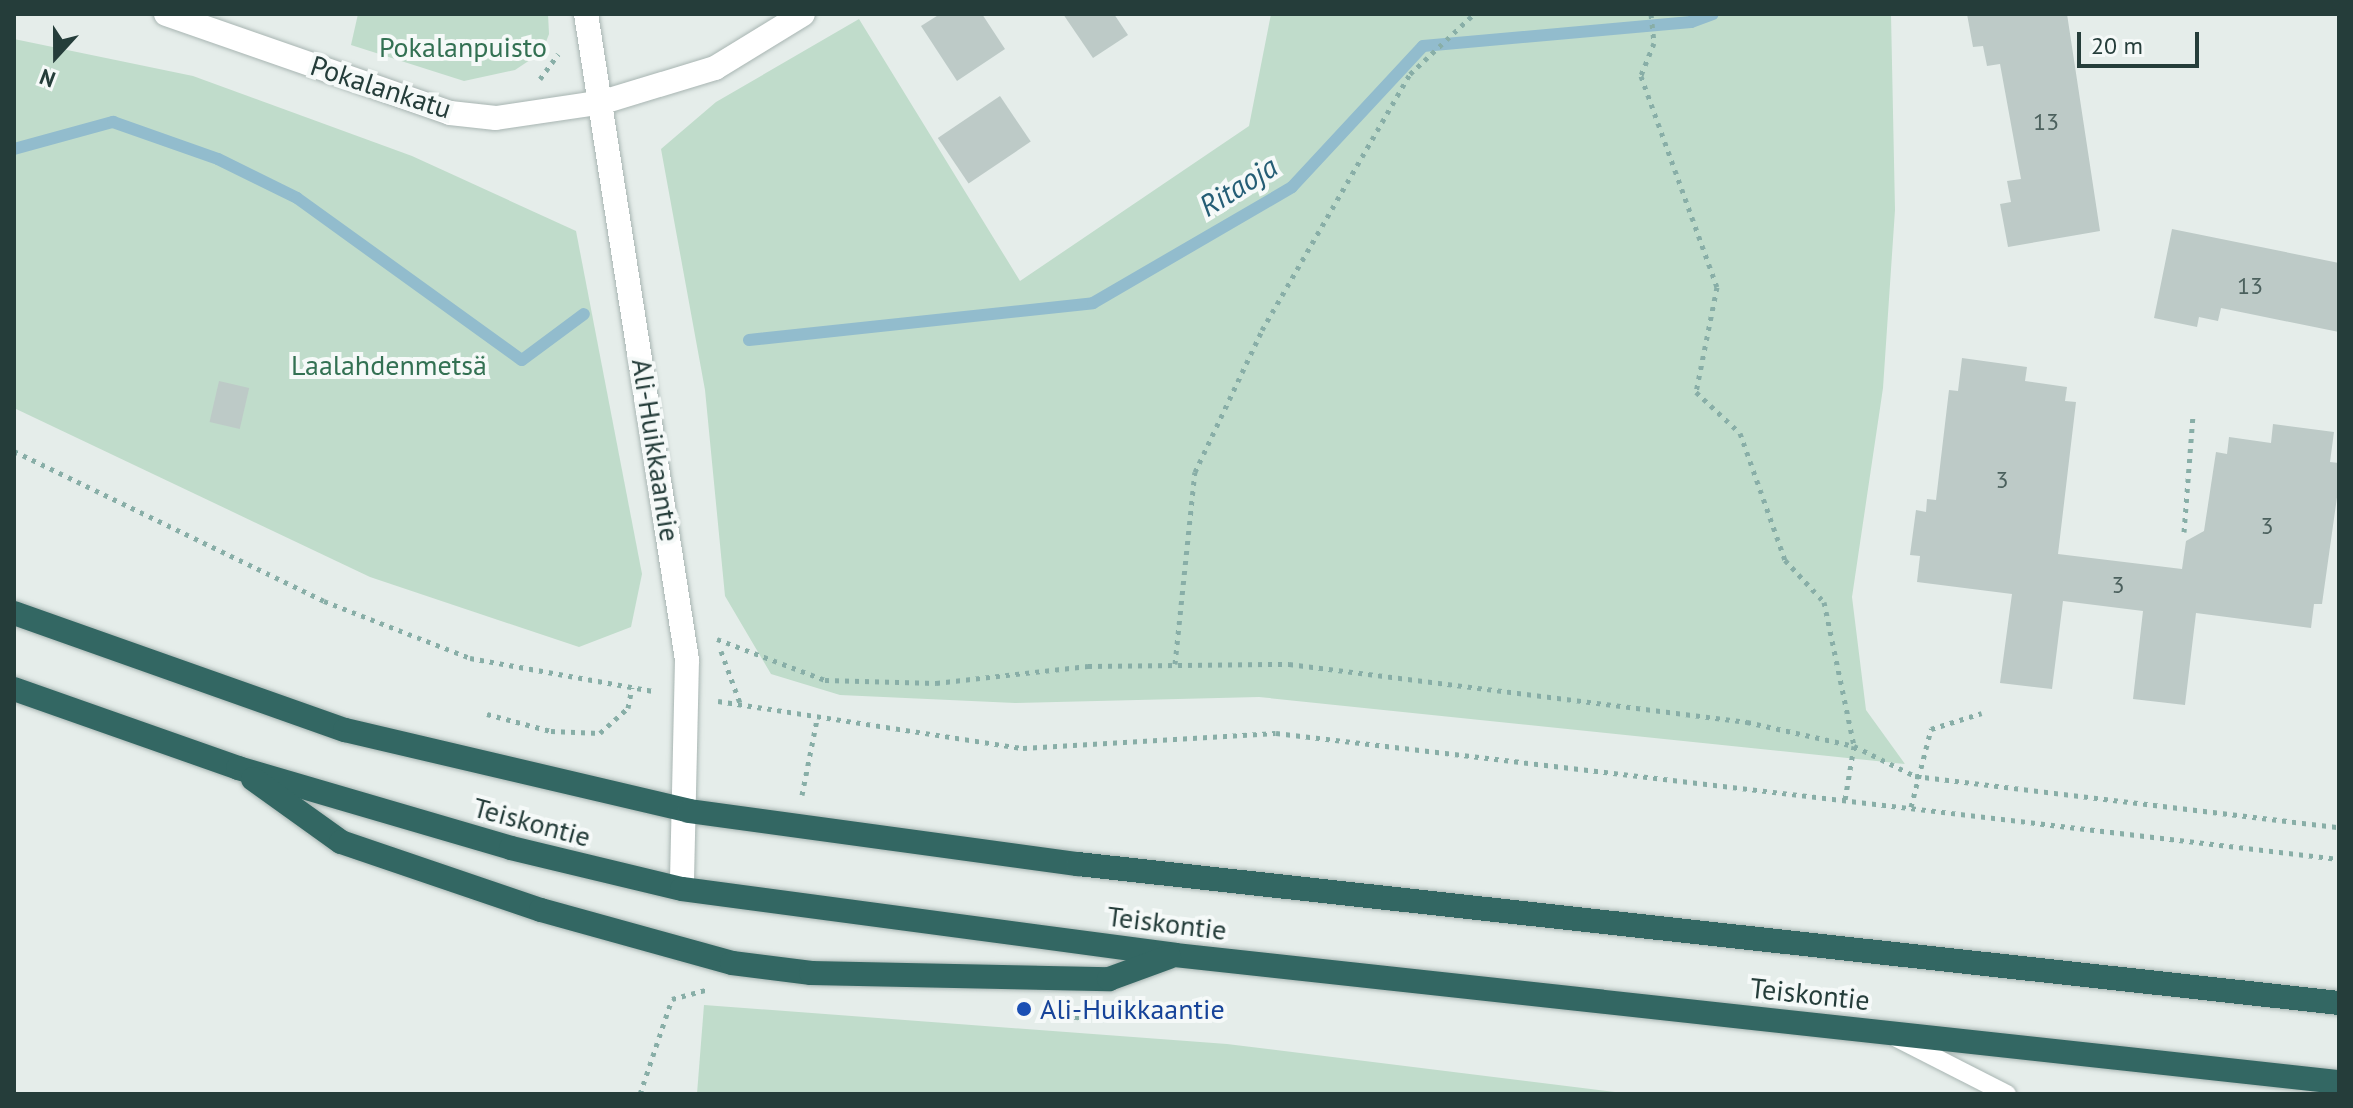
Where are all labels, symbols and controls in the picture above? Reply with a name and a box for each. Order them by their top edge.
north arrow [16,16,96,96]
scale bar [2081,16,2203,66]
park label: Pokalanpuisto [379,30,547,64]
text: 20 m [2091,30,2143,61]
street label: Pokalankatu [306,48,456,126]
text: N [36,63,59,94]
house number: 13 [2033,108,2059,136]
water label: Ritaoja [1192,148,1284,224]
house number: 13 [2237,272,2263,300]
park label: Laalahdenmetsä [291,348,487,382]
street label: Ali-Huikkaantie [625,356,687,544]
house number: 3 [1995,466,2009,494]
house number: 3 [2260,512,2274,540]
house number: 3 [2111,571,2125,599]
street label: Teiskontie [470,790,594,854]
street label: Teiskontie [1105,899,1229,947]
street label: Teiskontie [1749,971,1871,1017]
place label: Ali-Huikkaantie [1040,992,1225,1026]
marker: Ali-Huikkaantie [1015,1000,1033,1018]

